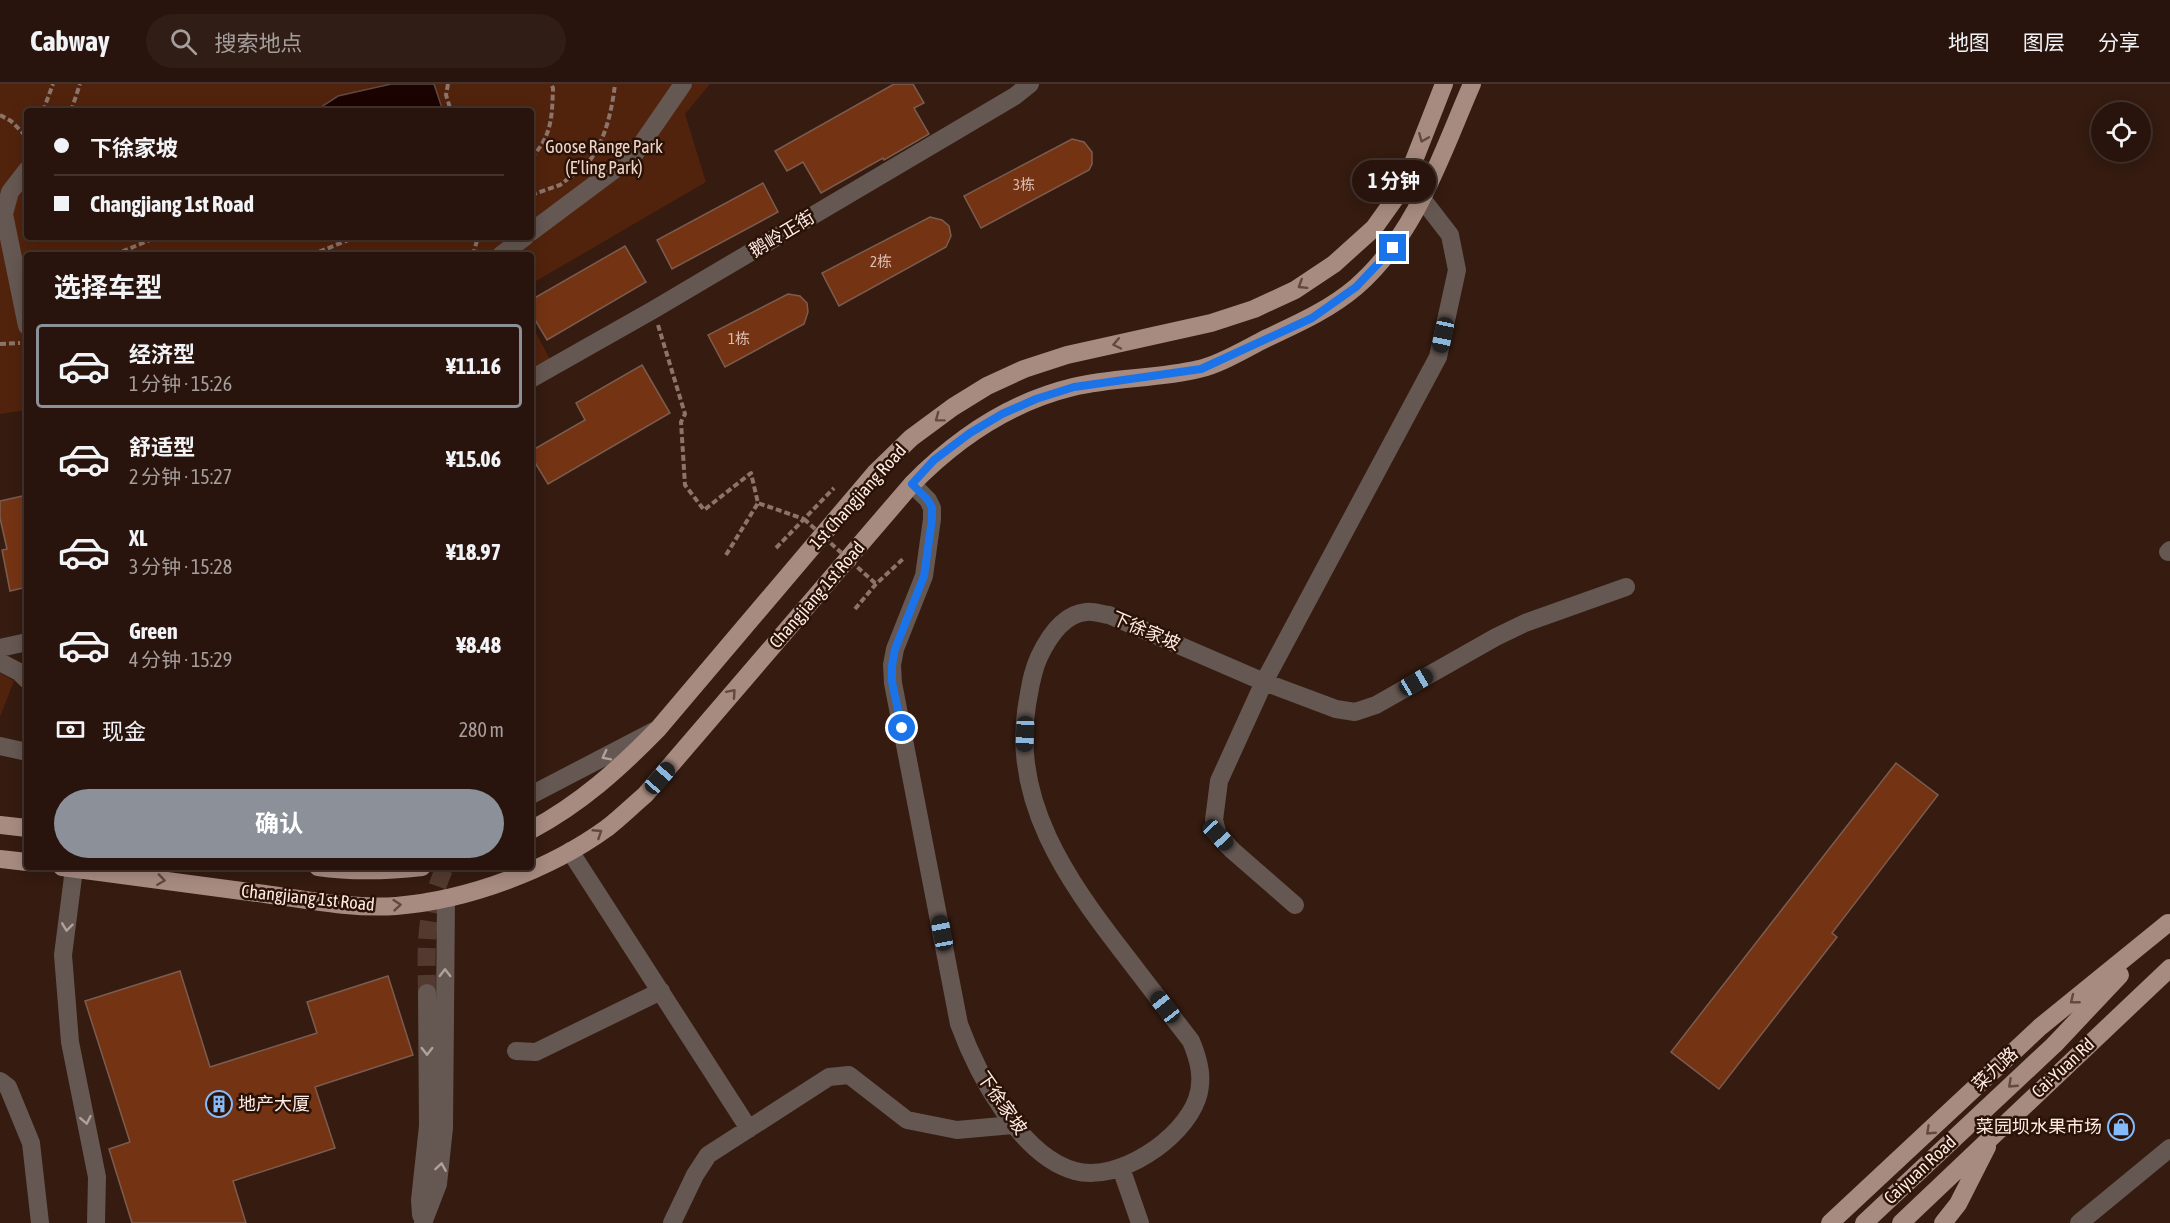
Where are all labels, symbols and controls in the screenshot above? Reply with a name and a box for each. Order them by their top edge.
search box [146,14,566,68]
text: Cabway [30,25,110,57]
icon: search [167,25,200,58]
text: 搜索地点 [215,30,303,56]
text: 地图 [1948,30,1990,54]
text: 图层 [2023,30,2065,54]
text: 分享 [2098,30,2140,54]
map controls [2091,102,2151,162]
button: locate [2091,102,2151,162]
one-way arrow [1418,132,1430,143]
text: 下徐家坡 [90,135,178,161]
park label: Goose Range Park (E’ling Park) [545,136,663,178]
callout: 1 分钟 [1351,161,1435,203]
text: 1 分钟 [1368,169,1420,192]
house number: 3栋 [1013,176,1035,193]
text: Changjiang 1st Road [90,191,254,217]
street label: 鹅岭正街 [745,206,818,261]
route end [1379,234,1406,261]
house number: 2栋 [870,253,892,270]
text: 选择车型 [54,272,162,303]
one-way arrow [1298,278,1308,290]
car [1430,316,1456,354]
house number: 1栋 [728,330,750,347]
one-way arrow [1113,337,1123,350]
icon: car [57,339,111,393]
text: 经济型 [129,341,195,367]
text: ¥11.16 [446,353,501,379]
text: 1 分钟 · 15:26 [129,372,232,395]
one-way arrow [934,410,945,421]
icon: car [57,432,111,486]
text: 舒适型 [129,434,195,460]
street label: 1st Changjiang Road [805,440,910,554]
text: ¥15.06 [446,446,501,472]
text: 2 分钟 · 15:27 [129,465,232,488]
icon: car [57,525,111,579]
text: XL [129,525,147,551]
street label: Changjiang 1st Road [765,537,869,652]
text: ¥18.97 [446,539,501,565]
text: 3 分钟 · 15:28 [129,555,232,578]
street label: 下徐家坡 [1109,607,1183,654]
icon: car [57,618,111,672]
text: Green [129,618,178,644]
text: ¥8.48 [456,632,501,658]
text: 4 分钟 · 15:29 [129,648,232,671]
car [1396,665,1436,699]
one-way arrow [725,689,736,700]
icon: cash [54,713,87,746]
route start [888,714,915,741]
car [1015,716,1035,752]
text: 现金 [102,718,146,744]
text: 280 m [459,718,504,741]
one-way arrow [602,749,612,760]
car [641,759,679,797]
button: 确认 [54,789,504,858]
car [1199,816,1237,854]
one-way arrow [592,829,602,841]
one-way arrow [157,874,166,886]
street label: Changjiang 1st Road [240,880,376,915]
one-way arrow [392,899,401,912]
car [930,914,954,952]
one-way arrow [61,922,73,931]
one-way arrow [439,968,451,977]
car [1147,987,1183,1027]
one-way arrow [2070,992,2081,1003]
street label: Cai-Yuan Rd [2027,1033,2098,1102]
street label: 菜九路 [1968,1043,2022,1095]
one-way arrow [421,1047,433,1056]
street label: 下徐家坡 [973,1067,1032,1138]
one-way arrow [2009,1076,2020,1087]
building icon: 地产大厦 [204,1089,234,1119]
place label: 地产大厦 [238,1093,310,1114]
shop icon: 菜园坝水果市场 [2106,1112,2136,1142]
one-way arrow [79,1114,92,1124]
place label: 菜园坝水果市场 [1976,1116,2102,1137]
one-way arrow [1926,1124,1936,1135]
street label: Caiyuan Road [1879,1131,1960,1208]
one-way arrow [434,1163,446,1172]

